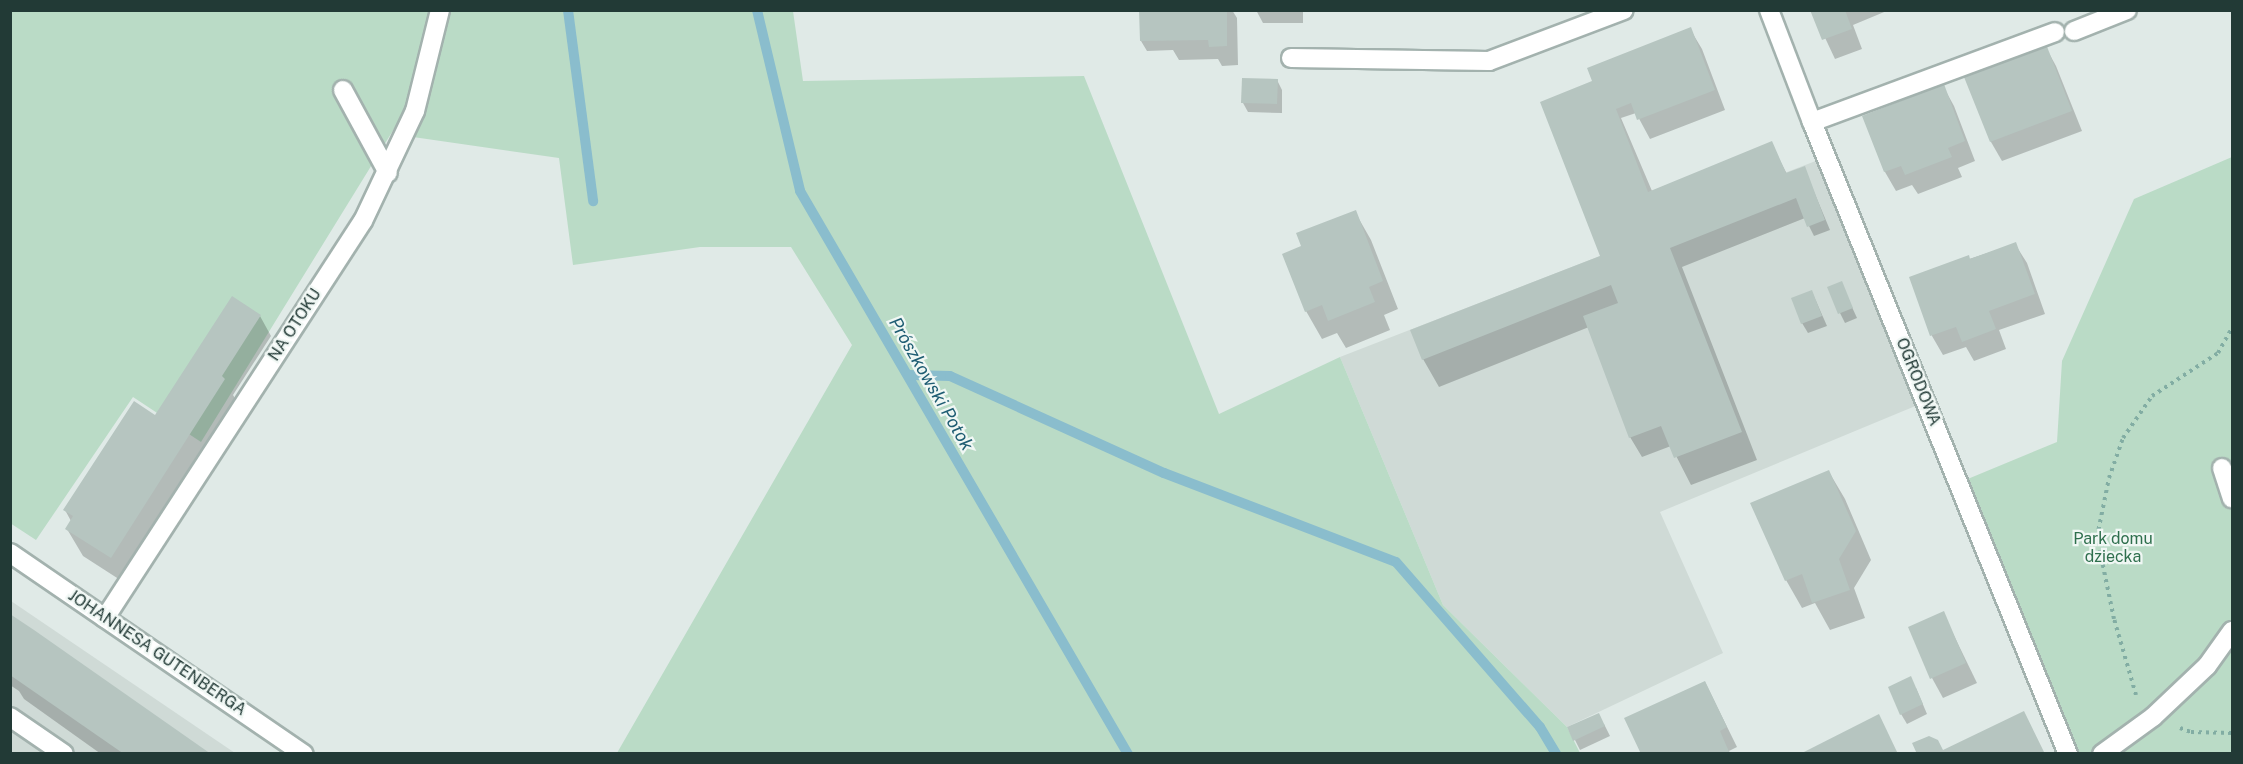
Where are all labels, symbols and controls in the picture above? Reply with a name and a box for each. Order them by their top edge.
street label: NA OTOKU [265,285,325,365]
water label: Prószkowski Potok [884,314,978,454]
street label: OGRODOWA [1892,335,1944,429]
park label: Park domu dziecka [2073,529,2153,567]
street label: JOHANNESA GUTENBERGA [64,586,250,720]

